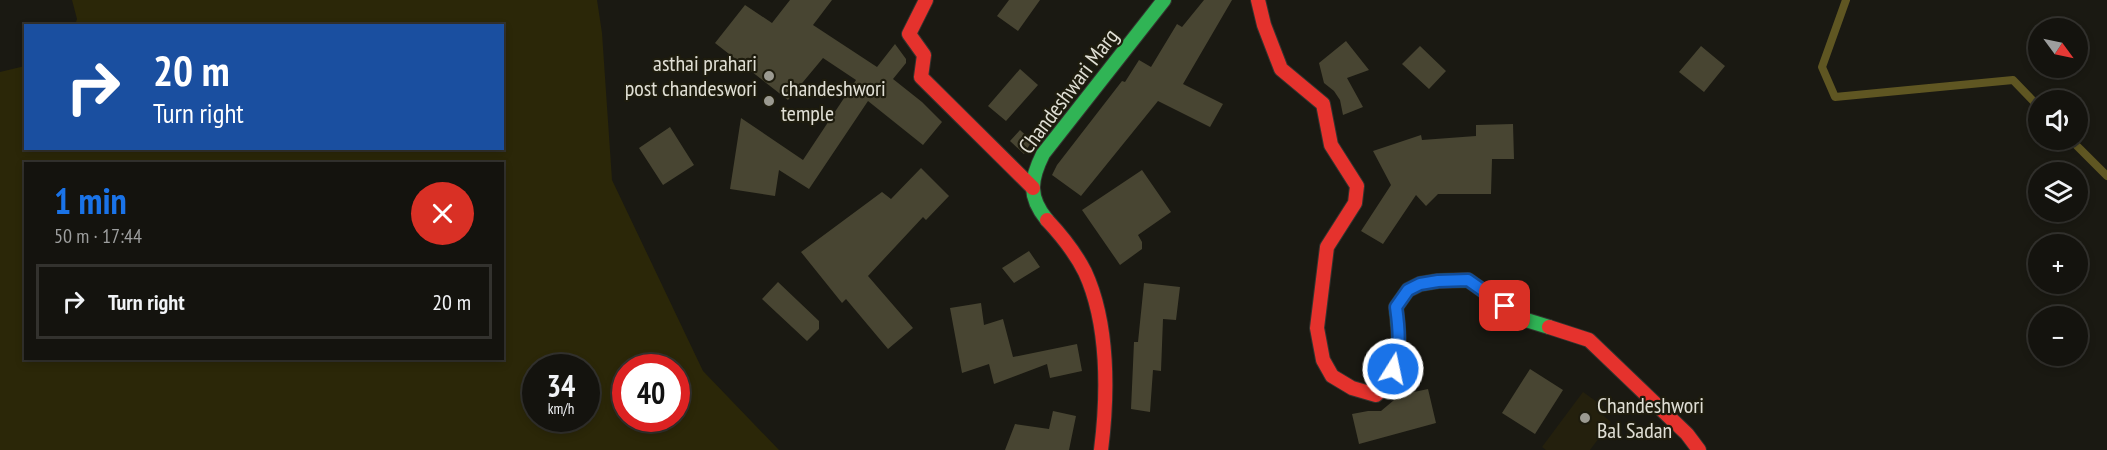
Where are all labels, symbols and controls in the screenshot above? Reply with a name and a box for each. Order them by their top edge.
north arrow [2028,18,2088,78]
map controls [2028,18,2088,366]
street label: Chandeshwari Marg [1012,23,1124,159]
text: 20 m [153,43,230,98]
icon: right [54,48,132,126]
place label: asthai prahari post chandeswori [625,49,757,102]
marker: asthai prahari post chandeswori [762,69,776,83]
place label: chandeshwori temple [781,74,886,127]
button: sound [2028,90,2088,150]
marker: chandeshwori temple [762,94,776,108]
text: Turn right [153,96,244,130]
button: layers [2028,162,2088,222]
text: 1 min [54,177,127,224]
button: close [411,182,474,245]
text: 50 m · 17:44 [54,223,142,249]
button: + [2028,234,2088,294]
pin [1479,280,1530,331]
icon: right [57,285,90,318]
text: Turn right [108,288,185,316]
text: 20 m [432,288,471,316]
icon: arrive [1488,289,1521,322]
button: − [2028,306,2088,366]
position arrow [1361,337,1425,401]
speed limit sign: 40 [612,354,690,432]
text: 34 [547,366,575,405]
place label: Chandeshwori Bal Sadan [1597,391,1704,444]
text: km/h [548,399,574,418]
marker: Chandeshwori Bal Sadan [1578,411,1592,425]

